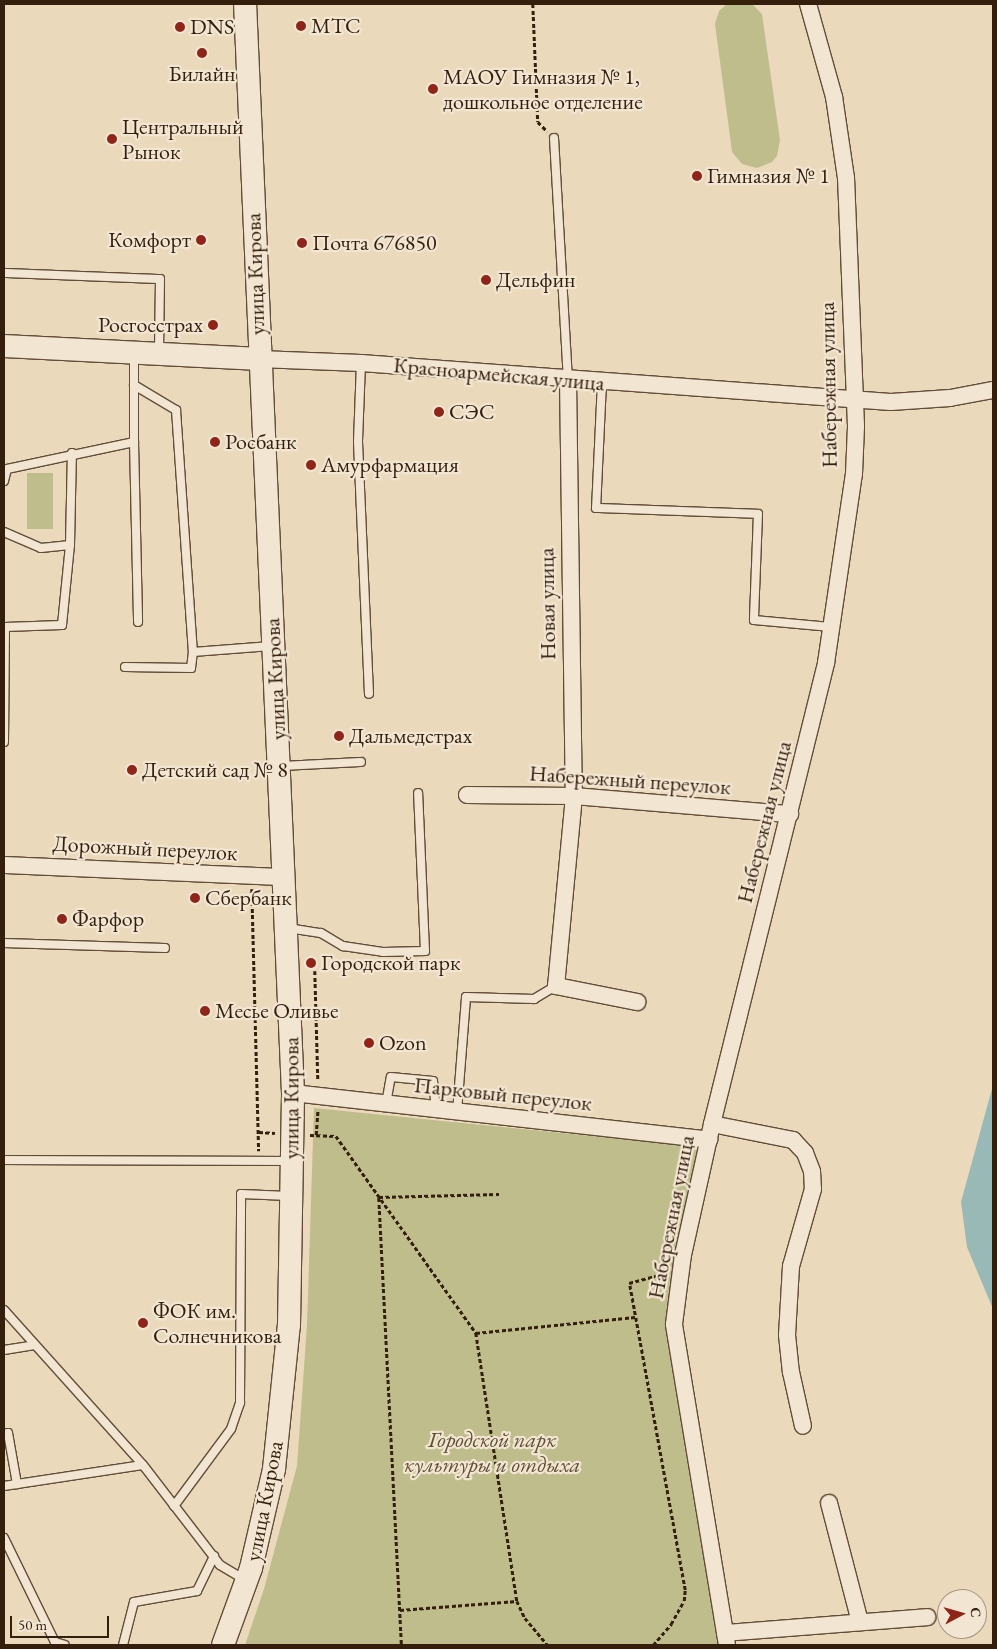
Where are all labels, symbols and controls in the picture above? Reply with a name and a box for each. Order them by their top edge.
place label: МТС [311,13,361,39]
place label: DNS [190,14,234,40]
marker: МТС [295,20,307,32]
marker: DNS [174,21,186,33]
marker: Билайн [196,47,208,59]
place label: Билайн [169,61,235,87]
place label: МАОУ Гимназия № 1, дошкольное отделение [443,63,643,114]
marker: МАОУ Гимназия № 1, дошкольное отделение [427,83,439,95]
place label: Центральный Рынок [122,113,244,164]
marker: Центральный Рынок [106,133,118,145]
place label: Гимназия № 1 [707,163,830,189]
marker: Гимназия № 1 [691,170,703,182]
street label: улица Кирова [240,212,270,336]
place label: Комфорт [108,227,191,253]
place label: Почта 676850 [312,230,437,256]
marker: Комфорт [195,234,207,246]
marker: Почта 676850 [296,237,308,249]
place label: Дельфин [496,267,576,293]
marker: Дельфин [480,274,492,286]
street label: Набережная улица [813,302,843,468]
place label: Росгосстрах [98,312,203,338]
marker: Росгосстрах [207,319,219,331]
street label: Красноармейская улица [392,352,606,396]
place label: СЭС [449,399,495,425]
marker: СЭС [433,406,445,418]
place label: Росбанк [225,429,297,455]
marker: Росбанк [209,436,221,448]
place label: Амурфармация [321,452,459,478]
marker: Амурфармация [305,459,317,471]
street label: Новая улица [533,548,561,660]
street label: улица Кирова [259,617,291,741]
place label: Дальмедстрах [349,723,472,749]
marker: Дальмедстрах [333,730,345,742]
street label: Набережная улица [731,738,797,906]
place label: Детский сад № 8 [142,757,288,783]
street label: Набережный переулок [528,760,732,800]
marker: Детский сад № 8 [126,764,138,776]
street label: Дорожный переулок [52,830,238,866]
place label: Сбербанк [205,885,292,911]
marker: Сбербанк [189,892,201,904]
place label: Фарфор [72,906,144,932]
marker: Фарфор [56,913,68,925]
place label: Городской парк [321,950,460,976]
marker: Городской парк [305,957,317,969]
place label: Месье Оливье [215,998,338,1024]
marker: Месье Оливье [199,1005,211,1017]
place label: Ozon [379,1030,427,1056]
street label: улица Кирова [278,1037,304,1159]
marker: Ozon [363,1037,375,1049]
street label: Парковый переулок [413,1072,593,1116]
street label: Набережная улица [642,1133,700,1301]
place label: ФОК им. Солнечникова [153,1297,282,1348]
marker: ФОК им. Солнечникова [137,1317,149,1329]
park label: Городской парк культуры и отдыха [404,1426,580,1478]
street label: улица Кирова [239,1438,289,1564]
north arrow [937,1589,987,1639]
scale bar [12,1606,111,1638]
text: С [966,1607,985,1618]
text: 50 m [18,1615,47,1634]

